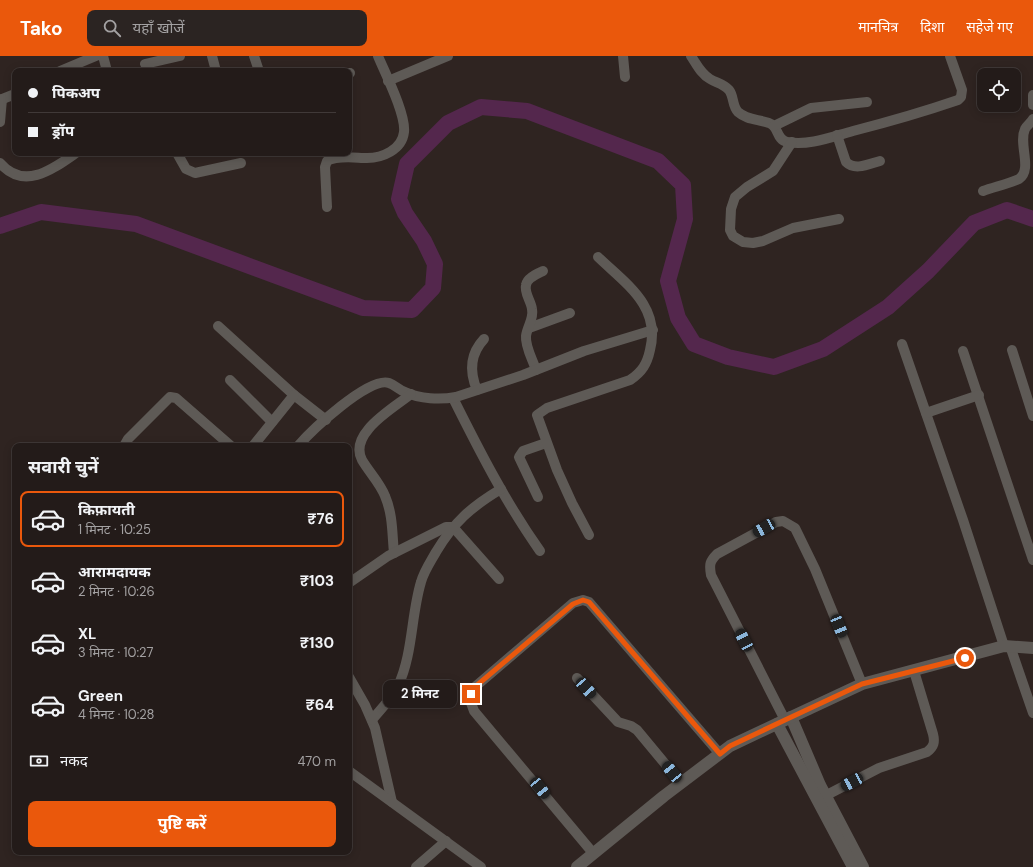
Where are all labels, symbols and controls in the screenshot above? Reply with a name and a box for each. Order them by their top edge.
search box [87,10,367,46]
text: Tako [20,16,63,41]
icon: search [101,17,123,39]
text: यहाँ खोजें [133,18,184,38]
text: मानचित्र [858,18,898,36]
text: दिशा [920,18,944,36]
text: सहेजे गए [966,18,1013,36]
map controls [977,68,1021,112]
button: locate [977,68,1021,112]
text: पिकअप [52,83,100,103]
text: ड्रॉप [52,121,74,141]
text: सवारी चुनें [28,455,98,479]
text: किफ़ायती [78,500,135,520]
icon: car [30,501,66,537]
text: ₹76 [307,509,334,529]
car [751,517,777,539]
text: 1 मिनट · 10:25 [78,521,151,538]
text: आरामदायक [78,562,151,582]
icon: car [30,563,66,599]
text: ₹103 [300,571,334,591]
text: 2 मिनट · 10:26 [78,583,155,600]
car [829,613,849,639]
text: XL [78,624,96,644]
icon: car [30,625,66,661]
car [733,627,755,653]
text: ₹130 [300,633,334,653]
text: 3 मिनट · 10:27 [78,644,153,661]
route start [956,649,974,667]
car [574,675,598,701]
callout: 2 मिनट [383,680,457,708]
text: 2 मिनट [401,685,439,702]
route end [462,685,480,703]
text: Green [78,686,123,706]
icon: car [30,687,66,723]
text: ₹64 [306,695,334,715]
text: 4 मिनट · 10:28 [78,706,155,723]
icon: cash [28,750,50,772]
text: नकद [60,751,88,771]
text: 470 m [297,753,336,770]
car [660,759,684,785]
car [839,771,865,793]
car [528,775,552,801]
button: पुष्टि करें [28,801,336,847]

